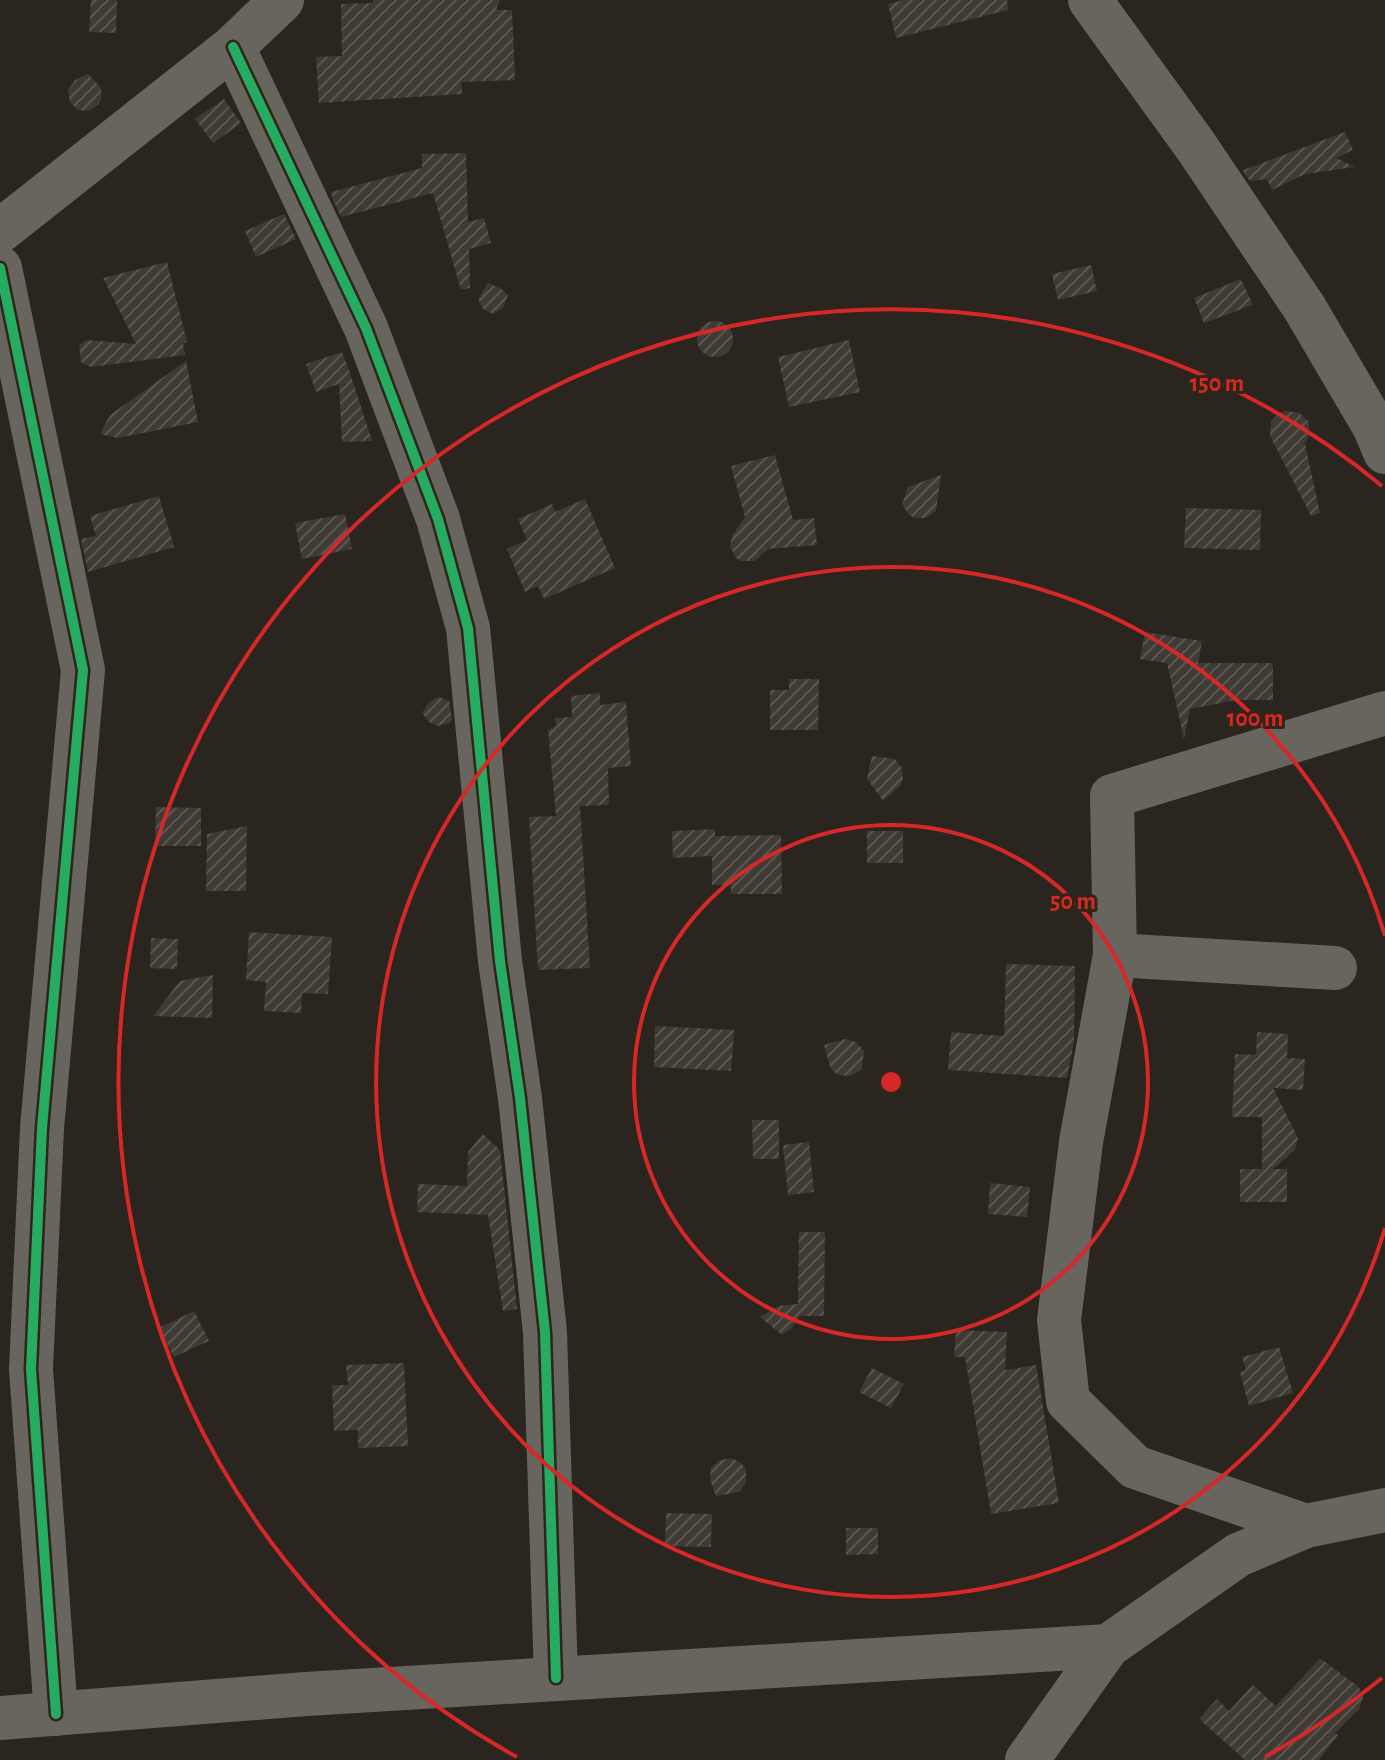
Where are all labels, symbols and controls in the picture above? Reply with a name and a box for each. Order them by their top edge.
text: 150 m [1190,372,1244,396]
text: 100 m [1227,707,1283,731]
text: 50 m [1050,890,1096,914]
centre of rings [877,1068,905,1096]

